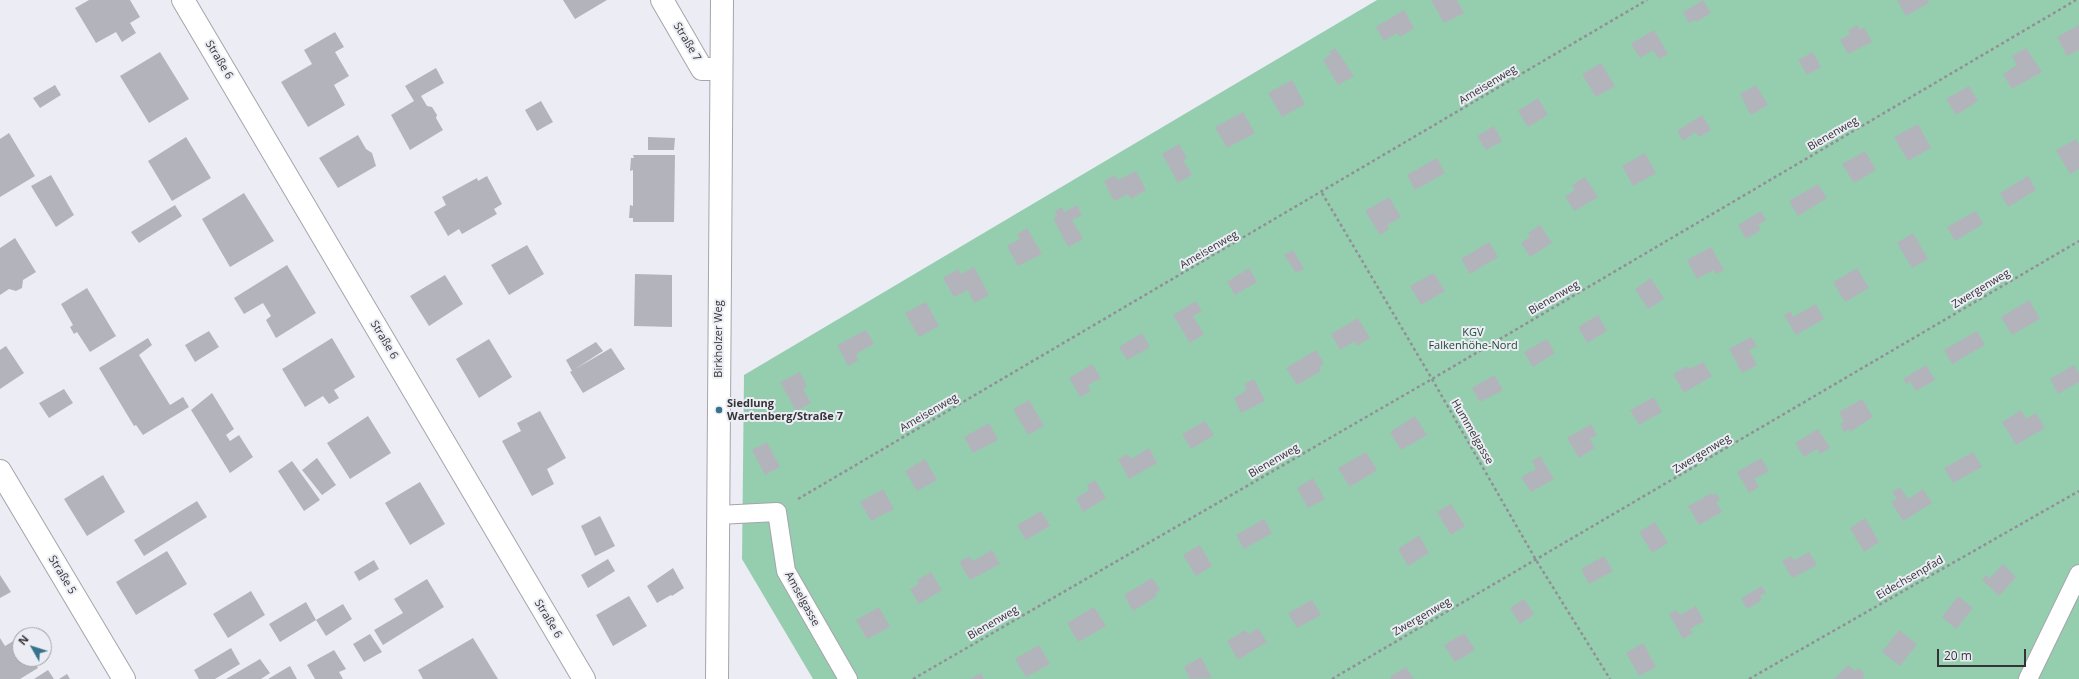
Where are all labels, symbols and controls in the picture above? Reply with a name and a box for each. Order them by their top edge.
street label: Straße 7 [670,20,704,64]
street label: Straße 6 [202,38,236,82]
street label: Ameisenweg [1457,63,1519,107]
street label: Bienenweg [1805,114,1861,154]
street label: Ameisenweg [1178,228,1240,272]
street label: Zwergenweg [1950,267,2012,311]
street label: Bienenweg [1526,278,1582,318]
street label: Birkholzer Weg [712,300,726,378]
street label: Straße 6 [367,318,401,362]
park label: KGV Falkenhöhe-Nord [1428,326,1518,352]
street label: Ameisenweg [898,391,960,435]
place label: Siedlung Wartenberg/Straße 7 [727,397,843,423]
street label: Hummelgasse [1448,397,1496,467]
marker: Siedlung Wartenberg/Straße 7 [714,405,724,415]
street label: Zwergenweg [1671,432,1733,476]
street label: Bienenweg [1246,441,1302,481]
street label: Straße 5 [45,553,79,597]
street label: Eidechsenpfad [1874,553,1946,603]
street label: Amselgasse [782,570,822,628]
street label: Zwergenweg [1391,595,1453,639]
street label: Straße 6 [531,597,565,641]
street label: Bienenweg [965,603,1021,643]
north arrow [12,627,52,667]
text: N [14,632,32,648]
scale bar [1939,641,2028,667]
text: 20 m [1944,647,1972,664]

